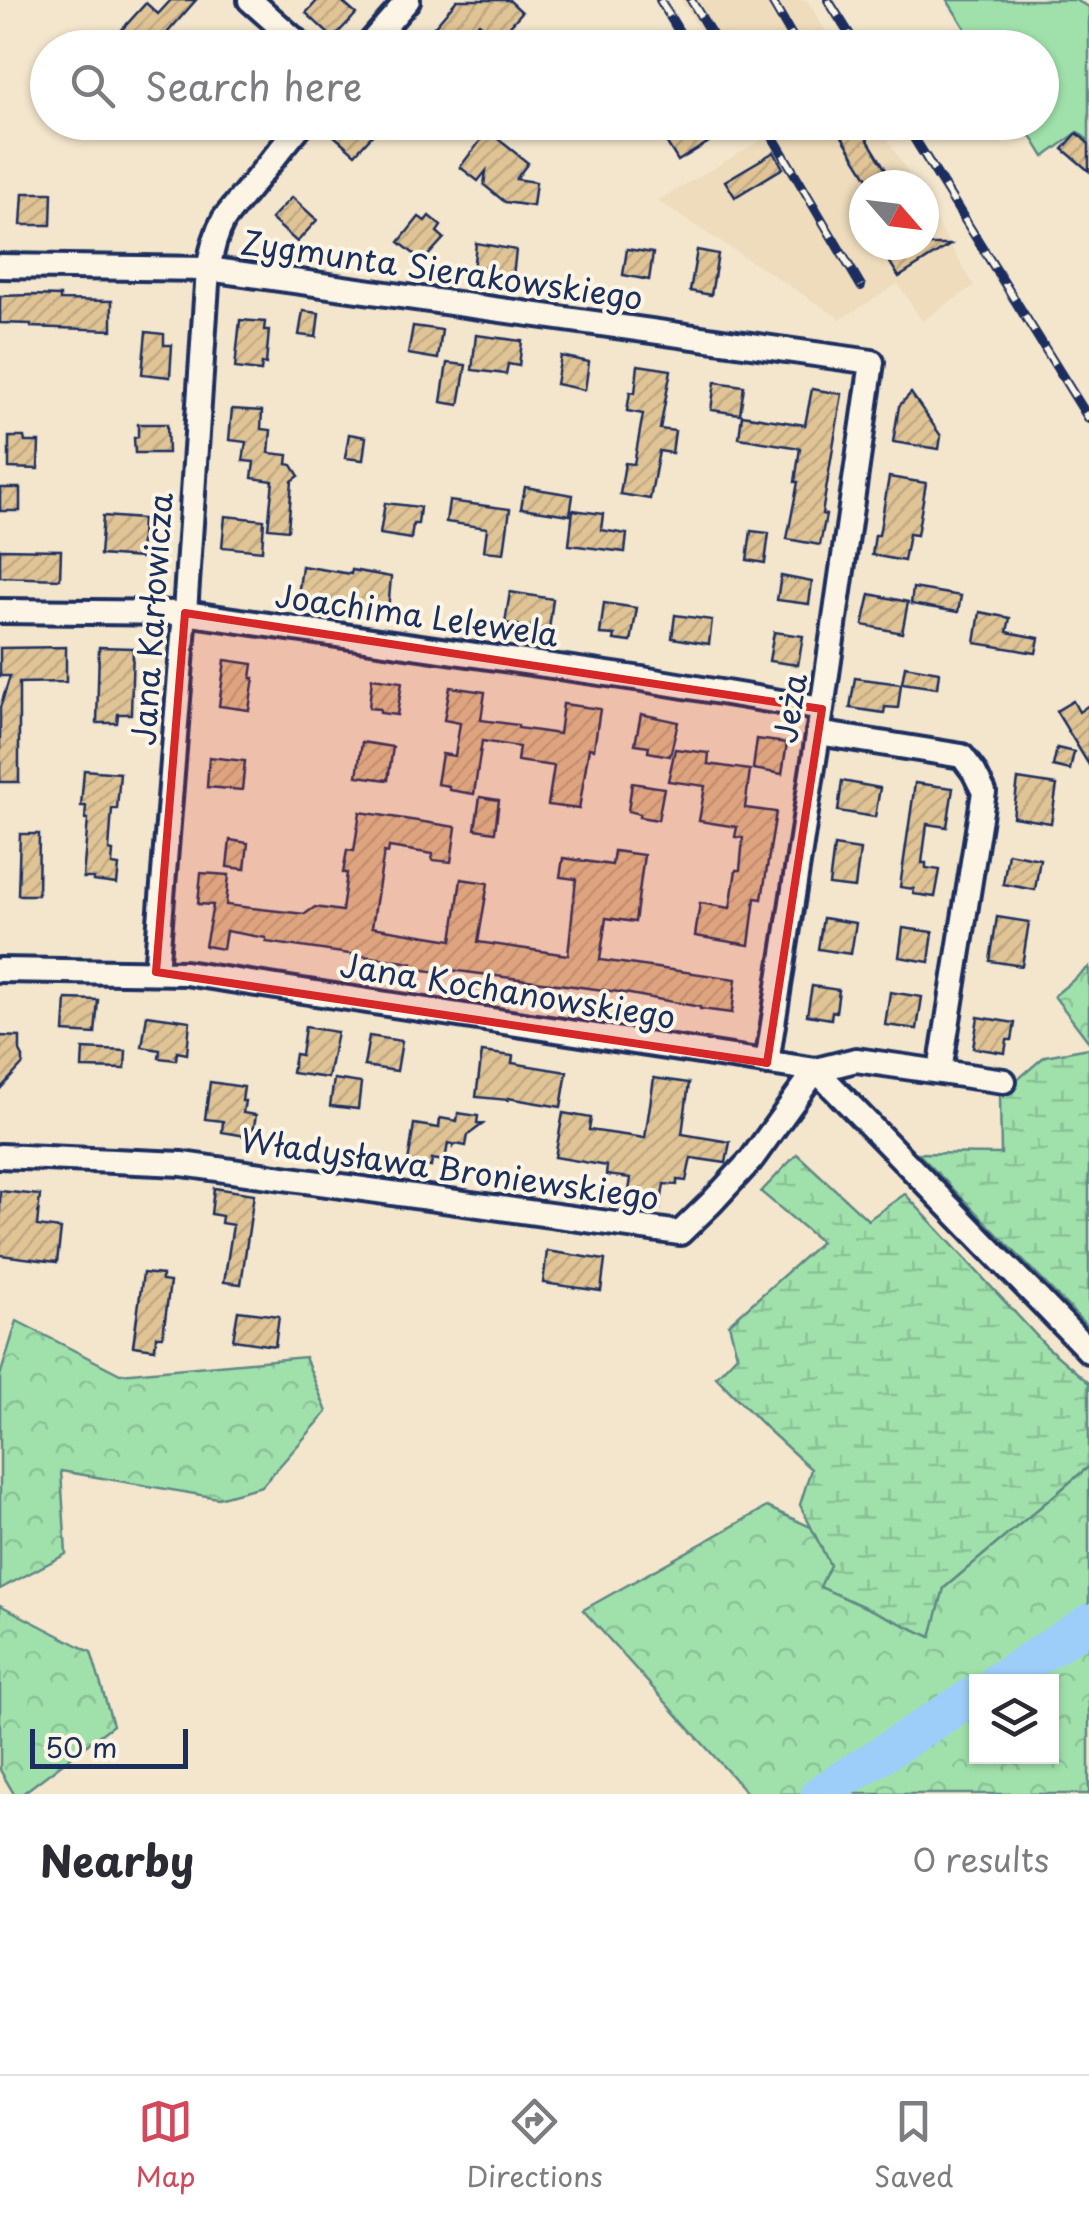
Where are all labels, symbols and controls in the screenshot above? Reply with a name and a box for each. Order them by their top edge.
search box [30,30,1059,140]
text: Search here [145,57,362,114]
icon: search [65,58,120,113]
north arrow [849,170,939,260]
street label: Zygmunta Sierakowskiego [238,217,646,321]
street label: Jana Karłowicza [118,491,184,747]
street label: Joachima Lelewela [272,570,562,658]
street label: Jeża [760,670,818,746]
street label: Jana Kochanowskiego [337,940,679,1040]
street label: Władysława Broniewskiego [238,1115,662,1221]
map controls [969,1674,1059,1764]
button: layers [969,1674,1059,1764]
scale bar [30,1724,188,1768]
text: 50 m [45,1725,118,1768]
text: Nearby [40,1828,194,1891]
text: 0 results [913,1835,1049,1883]
tab: Map [136,2094,195,2197]
tab: Directions [467,2094,603,2197]
tab: Saved [874,2094,953,2197]

